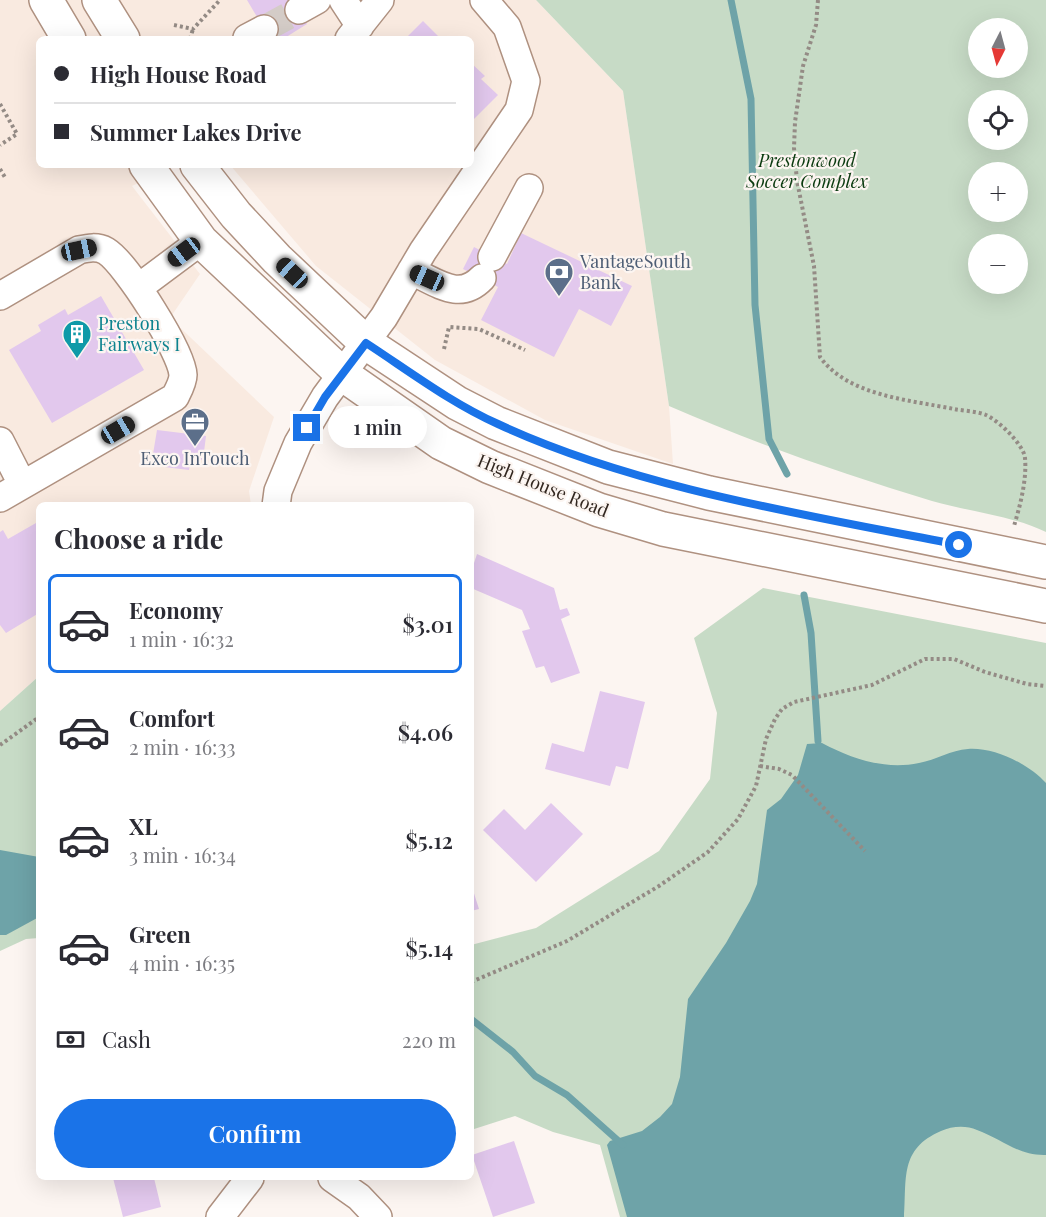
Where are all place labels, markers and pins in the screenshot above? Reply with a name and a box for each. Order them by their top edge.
place label: VantageSouth Bank [579,249,691,294]
bank icon: VantageSouth Bank [543,256,575,298]
place label: Preston Fairways I [98,311,180,356]
building icon: Preston Fairways I [61,318,93,360]
office icon: Exco InTouch [179,406,211,448]
place label: Exco InTouch [140,446,250,470]

